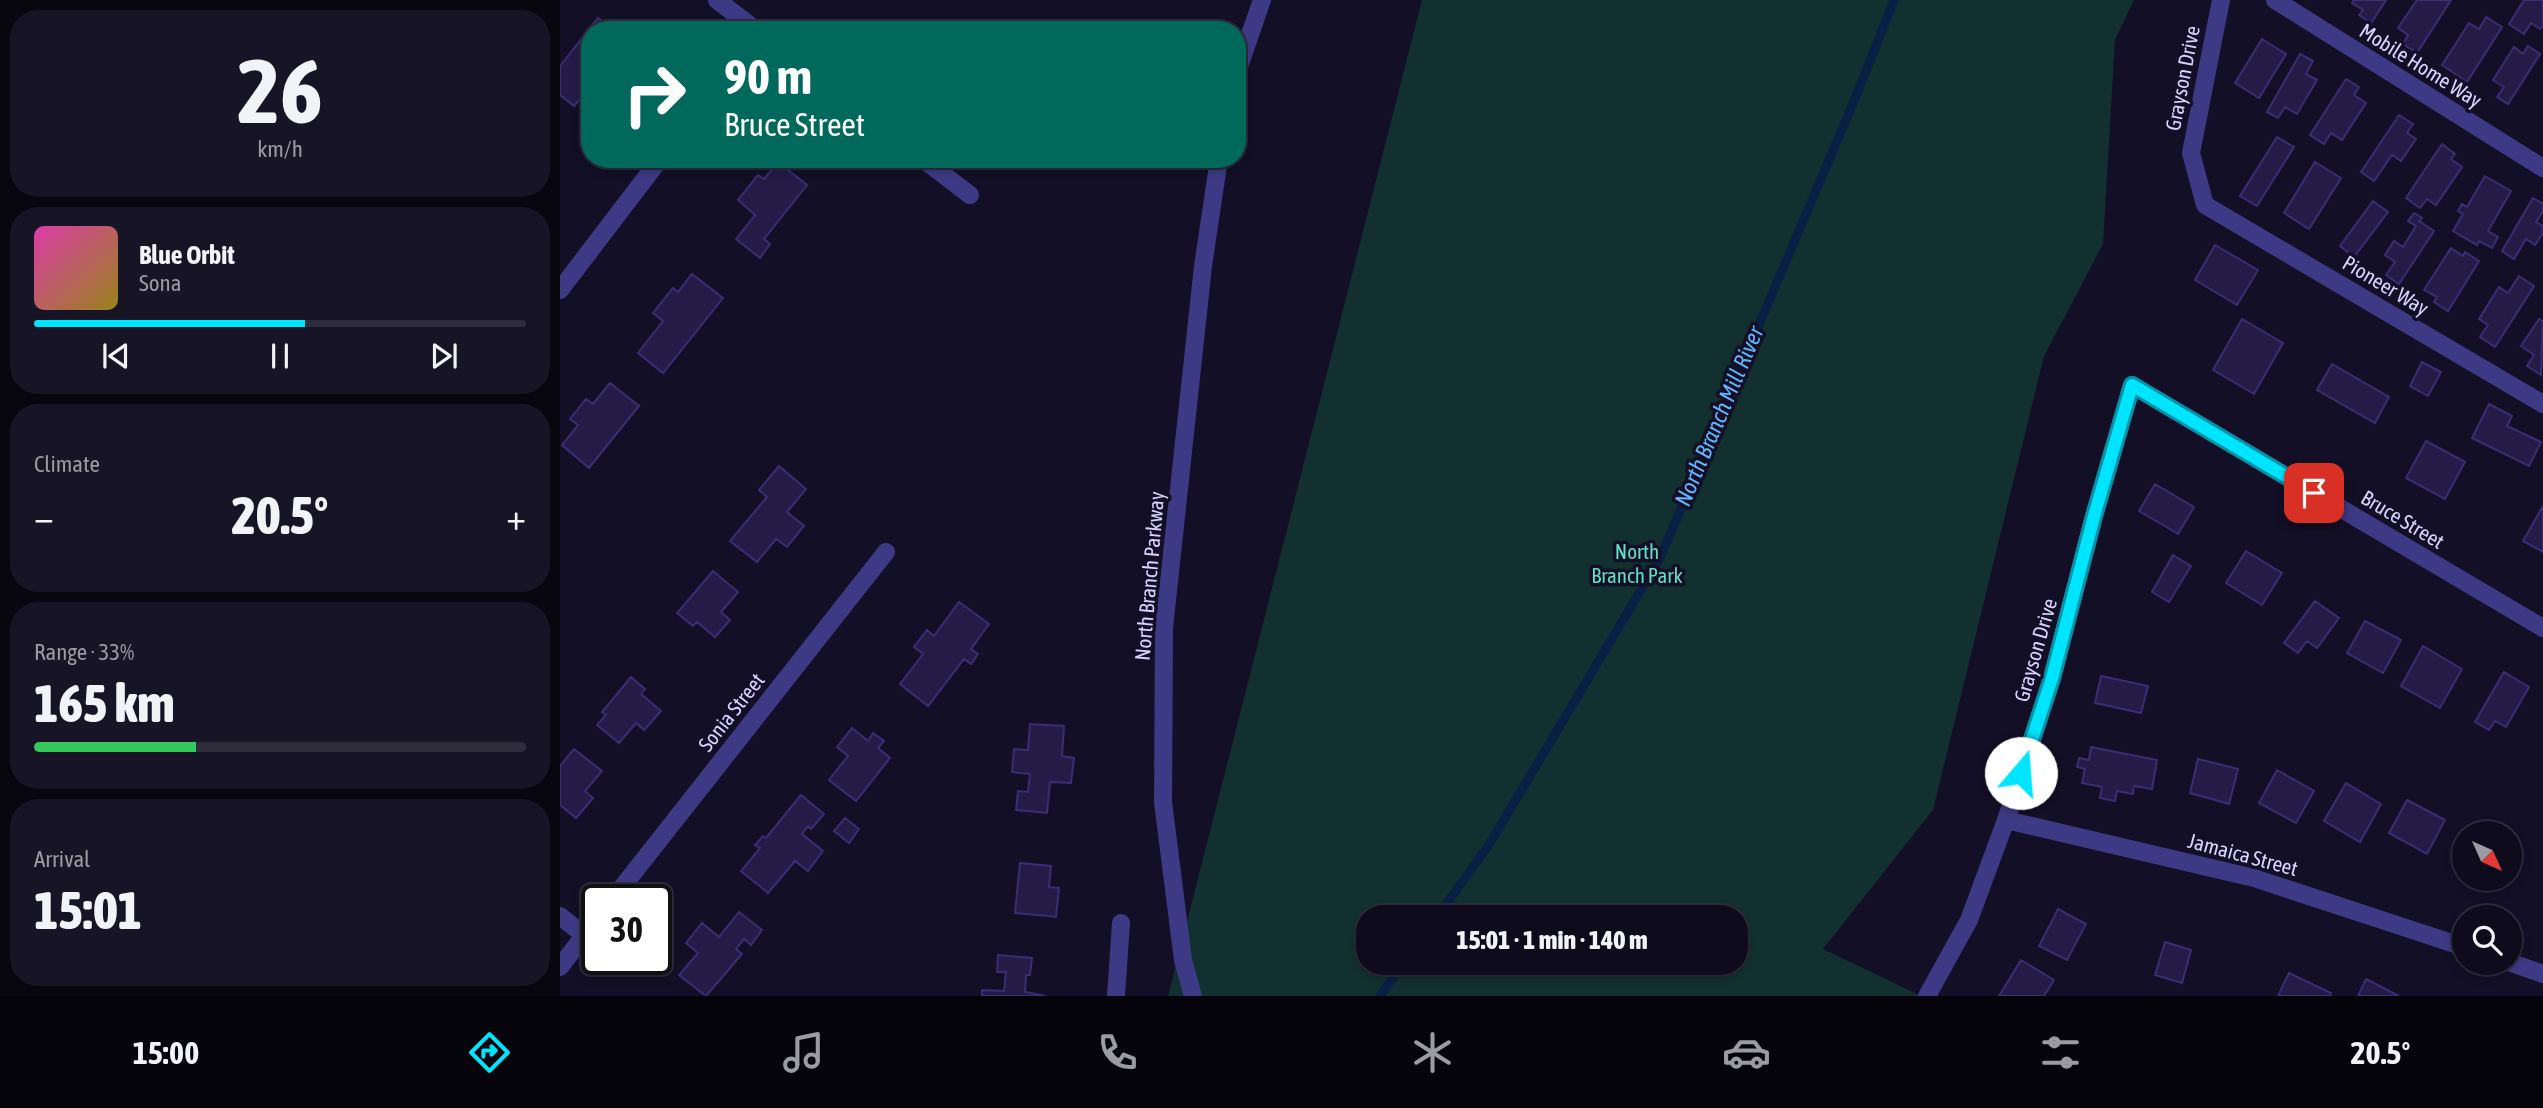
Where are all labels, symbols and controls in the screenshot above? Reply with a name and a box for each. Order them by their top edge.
street label: Mobile Home Way [2356,18,2487,112]
street label: Grayson Drive [2160,23,2204,133]
text: 26 [237,38,323,142]
text: 90 m [724,48,812,104]
icon: right [609,49,700,140]
text: Bruce Street [724,106,865,143]
text: km/h [257,136,303,162]
text: Blue Orbit [139,240,235,270]
street label: Pioneer Way [2339,250,2434,320]
text: Sona [139,270,181,296]
water label: North Branch Mill River [1669,321,1769,510]
icon: previous [97,337,135,375]
icon: pause [261,337,299,375]
icon: next [425,337,463,375]
text: Climate [34,451,100,477]
pin [2284,463,2344,523]
icon: arrive [2295,474,2333,512]
text: 20.5° [232,485,328,545]
street label: Bruce Street [2357,485,2449,553]
street label: North Branch Parkway [1130,490,1168,662]
text: − [34,495,54,538]
text: + [506,495,526,538]
park label: North Branch Park [1591,539,1683,587]
street label: Grayson Drive [2009,596,2061,704]
text: Range · 33% [34,639,134,665]
street label: Sonia Street [693,668,769,756]
text: 165 km [34,673,175,733]
position arrow [1984,736,2058,810]
north arrow [2452,821,2522,891]
map controls [2452,821,2522,975]
street label: Jamaica Street [2185,828,2301,880]
text: Arrival [34,846,90,872]
text: 15:01 [34,880,142,940]
speed limit sign: 30 [581,884,672,975]
button: search [2452,905,2522,975]
text: 15:01 · 1 min · 140 m [1456,925,1648,955]
icon: directions [465,1028,514,1077]
icon: music [779,1028,828,1077]
icon: phone [1093,1028,1142,1077]
icon: climate [1408,1028,1457,1077]
icon: car [1722,1028,1771,1077]
icon: filters [2036,1028,2085,1077]
text: 15:00 [133,1034,199,1071]
text: 20.5° [2351,1034,2410,1071]

